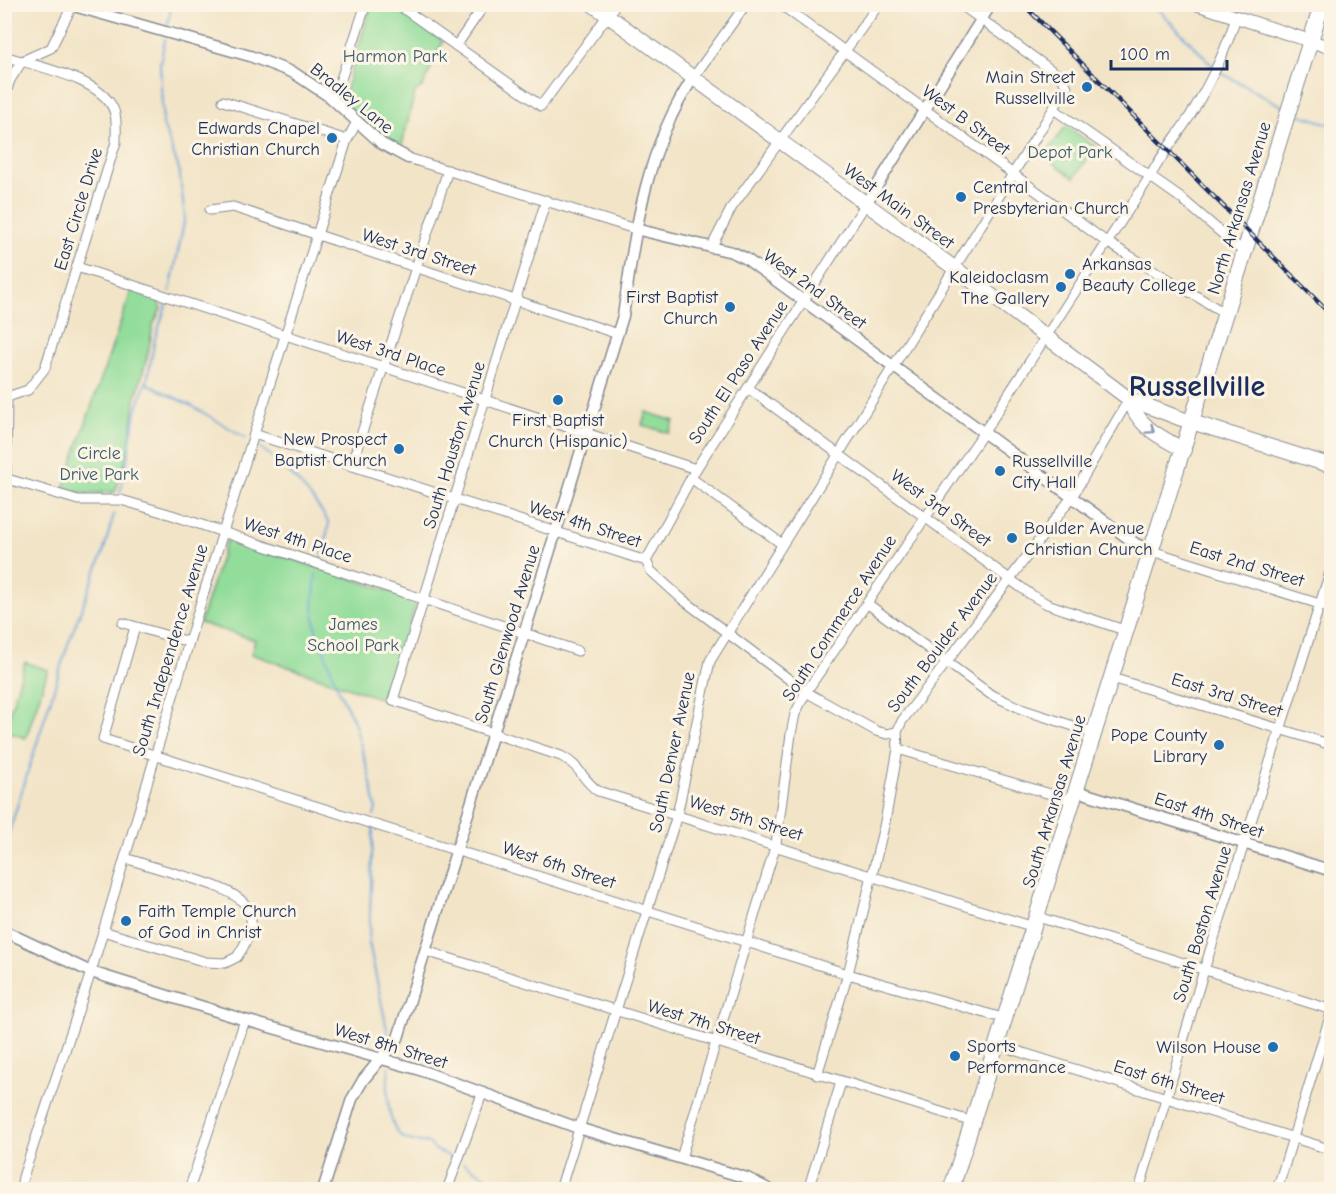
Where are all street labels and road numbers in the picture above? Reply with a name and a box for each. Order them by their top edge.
street label: Bradley Lane [306,59,397,138]
street label: West B Street [918,81,1014,161]
street label: North Arkansas Avenue [1203,119,1276,297]
street label: East Circle Drive [50,145,107,273]
street label: West Main Street [839,159,959,254]
street label: West 3rd Street [359,224,479,281]
street label: West 2nd Street [759,245,871,334]
street label: South El Paso Avenue [684,297,793,448]
street label: West 3rd Place [333,326,448,381]
street label: South Houston Avenue [419,359,490,531]
street label: West 3rd Street [887,465,995,552]
street label: West 4th Street [526,496,644,553]
street label: West 4th Place [241,513,355,568]
street label: South Commerce Avenue [778,531,901,705]
street label: East 2nd Street [1187,537,1308,592]
street label: South Independence Avenue [128,542,213,759]
street label: South Glenwood Avenue [470,543,545,726]
street label: South Boulder Avenue [883,568,1002,716]
street label: East 3rd Street [1169,669,1286,723]
street label: South Denver Avenue [645,670,700,834]
street label: South Arkansas Avenue [1018,712,1091,890]
street label: East 4th Street [1152,788,1267,843]
street label: West 5th Street [687,791,806,846]
street label: West 6th Street [500,837,619,894]
street label: South Boston Avenue [1169,843,1236,1005]
street label: West 7th Street [645,995,763,1050]
street label: West 8th Street [332,1019,451,1074]
street label: East 6th Street [1111,1056,1227,1109]

